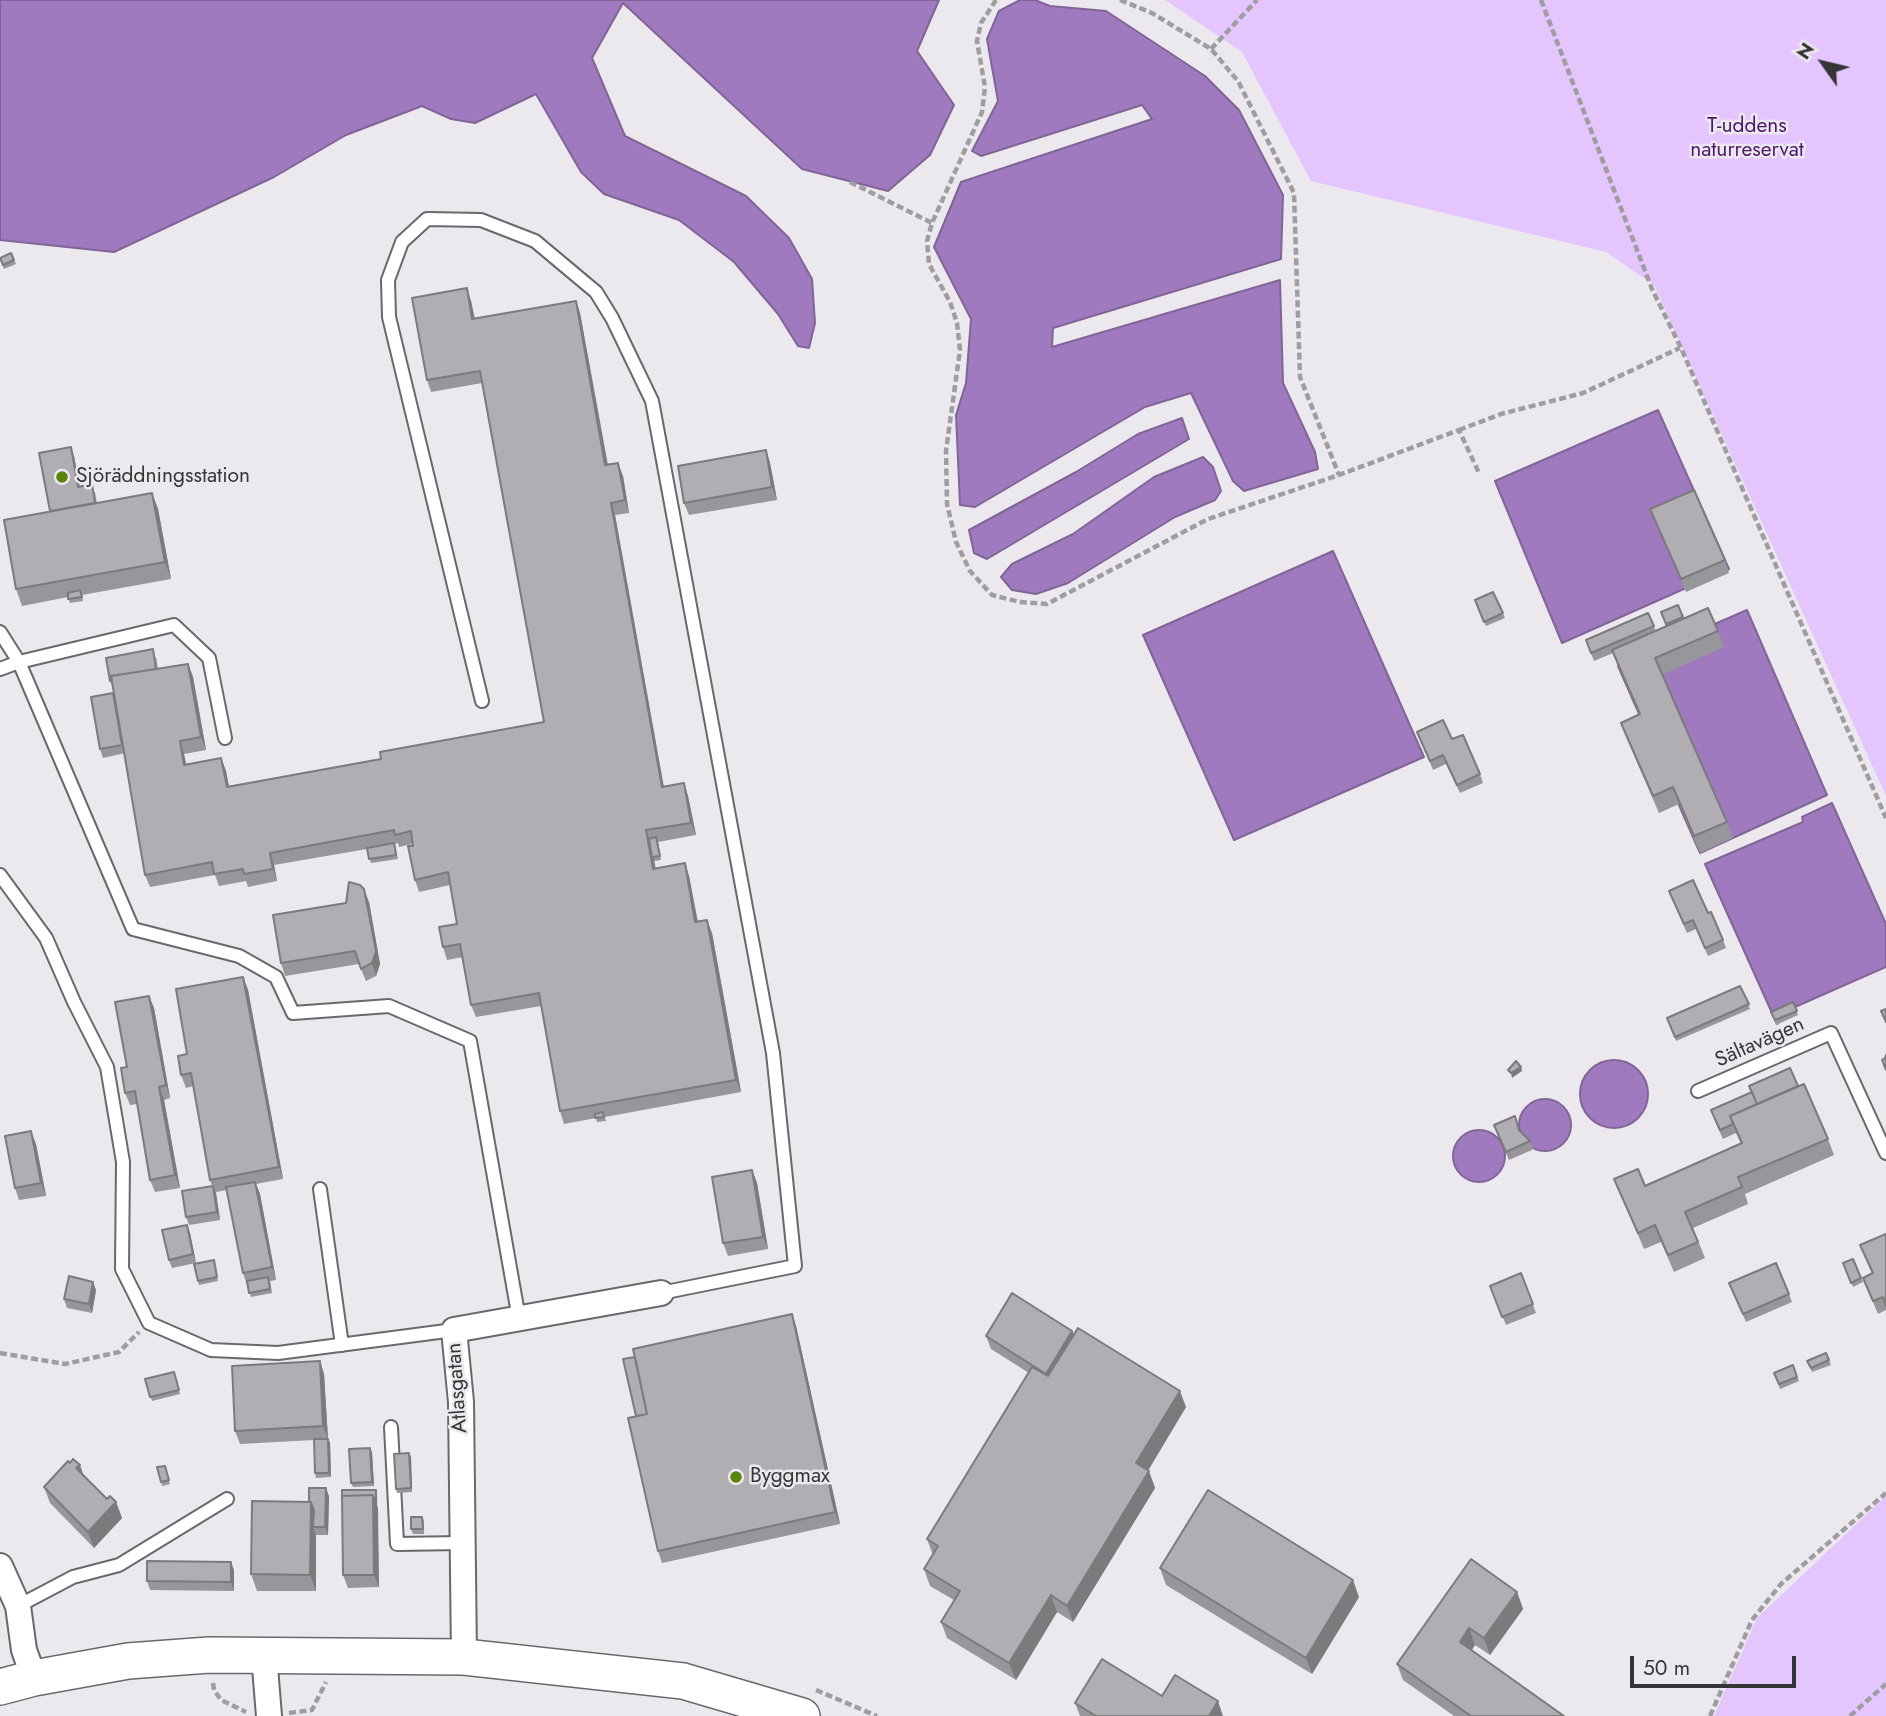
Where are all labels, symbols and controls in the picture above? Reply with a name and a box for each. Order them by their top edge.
north arrow [1788,28,1858,98]
text: N [1790,37,1821,65]
park label: T-uddens naturreservat [1690,114,1804,164]
place label: Sjöräddningsstation [76,464,250,490]
marker: Sjöräddningsstation [54,469,70,485]
street label: Sältavägen [1712,1012,1808,1074]
street label: Atlasgatan [442,1342,474,1434]
place label: Byggmax [750,1464,830,1490]
marker: Byggmax [728,1469,744,1485]
scale bar [1634,1642,1800,1686]
text: 50 m [1643,1653,1690,1683]

